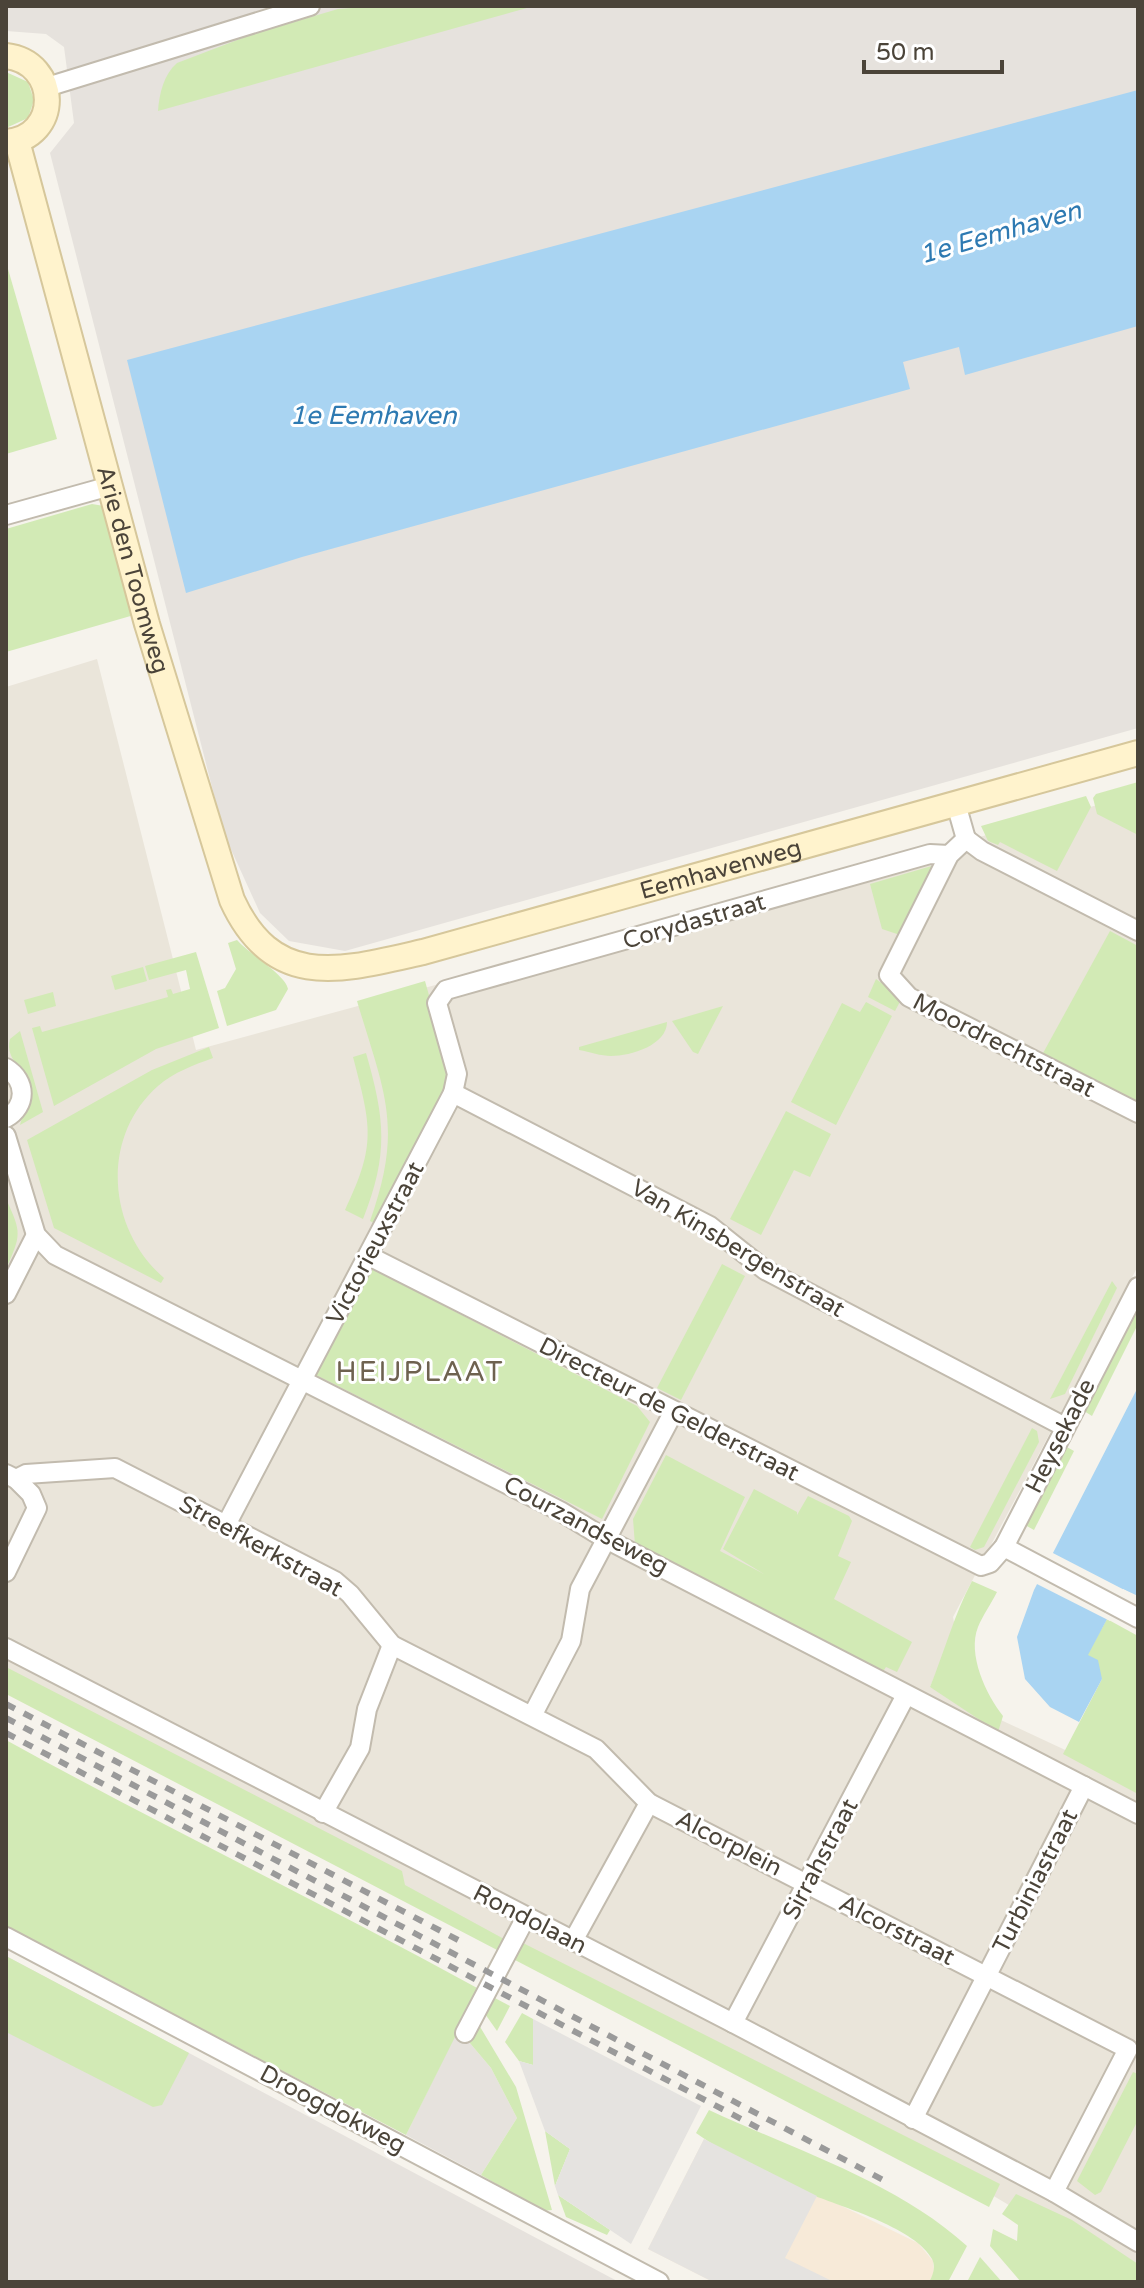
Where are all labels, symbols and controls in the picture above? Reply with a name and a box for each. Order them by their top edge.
scale bar [864,24,1002,74]
text: 50 m [876,38,934,67]
water label: 1e Eemhaven [916,194,1086,270]
water label: 1e Eemhaven [290,400,458,431]
street label: Arie den Toomweg [90,463,175,677]
street label: Eemhavenweg [637,833,805,906]
street label: Corydastraat [619,887,769,956]
street label: Moordrechtstraat [908,987,1100,1104]
street label: Victorieuxstraat [320,1157,431,1330]
street label: Van Kinsbergenstraat [626,1173,850,1324]
street label: Directeur de Gelderstraat [534,1331,804,1488]
district label: HEIJPLAAT [336,1355,504,1389]
street label: Heysekade [1019,1374,1102,1498]
street label: Courzandseweg [498,1470,673,1581]
street label: Streefkerkstraat [174,1489,348,1603]
street label: Sirrahstraat [776,1794,864,1925]
street label: Alcorplein [671,1804,787,1883]
street label: Turbiniastraat [987,1804,1084,1958]
street label: Rondolaan [468,1878,591,1960]
street label: Alcorstraat [834,1889,959,1972]
street label: Droogdokweg [255,2059,411,2160]

